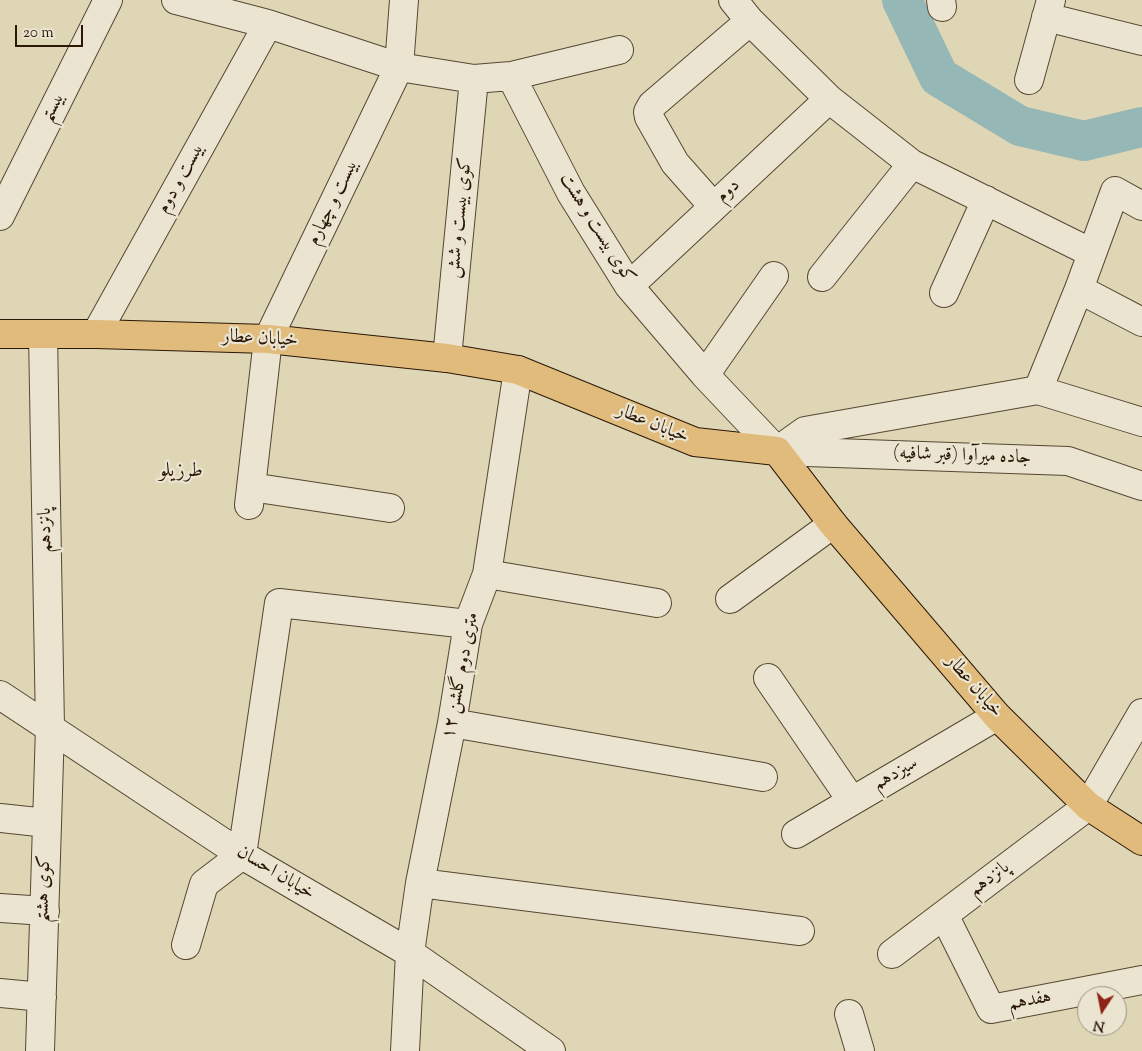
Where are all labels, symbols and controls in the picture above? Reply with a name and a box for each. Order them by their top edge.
scale bar [18,15,85,47]
text: 20 m [23,23,54,44]
street label: بیستم [37,89,71,127]
street label: بیست و دوم [153,140,211,218]
street label: بیست و چهارم [303,156,365,250]
street label: کوی بیست و شش [443,157,479,279]
street label: کوی بیست و هشت [553,169,639,289]
street label: دوم [712,175,746,209]
street label: خیابان عطار [222,327,298,353]
street label: خیابان عطار [613,400,691,450]
street label: جاده میرآوا (قبر شافیه) [893,443,1031,471]
district label: طرزیلو [159,461,203,485]
street label: پانزدهم [35,507,59,553]
street label: ۱۲ متری دوم گلشن [439,611,485,741]
street label: خیابان عطار [940,651,1006,723]
street label: سیزدهم [869,753,923,797]
street label: خیابان احسان [232,842,318,906]
street label: کوی هشتم [32,855,58,923]
street label: پانزدهم [965,857,1015,903]
north arrow [1077,986,1127,1036]
street label: هفدهم [1007,987,1053,1017]
text: N [1092,1014,1107,1036]

